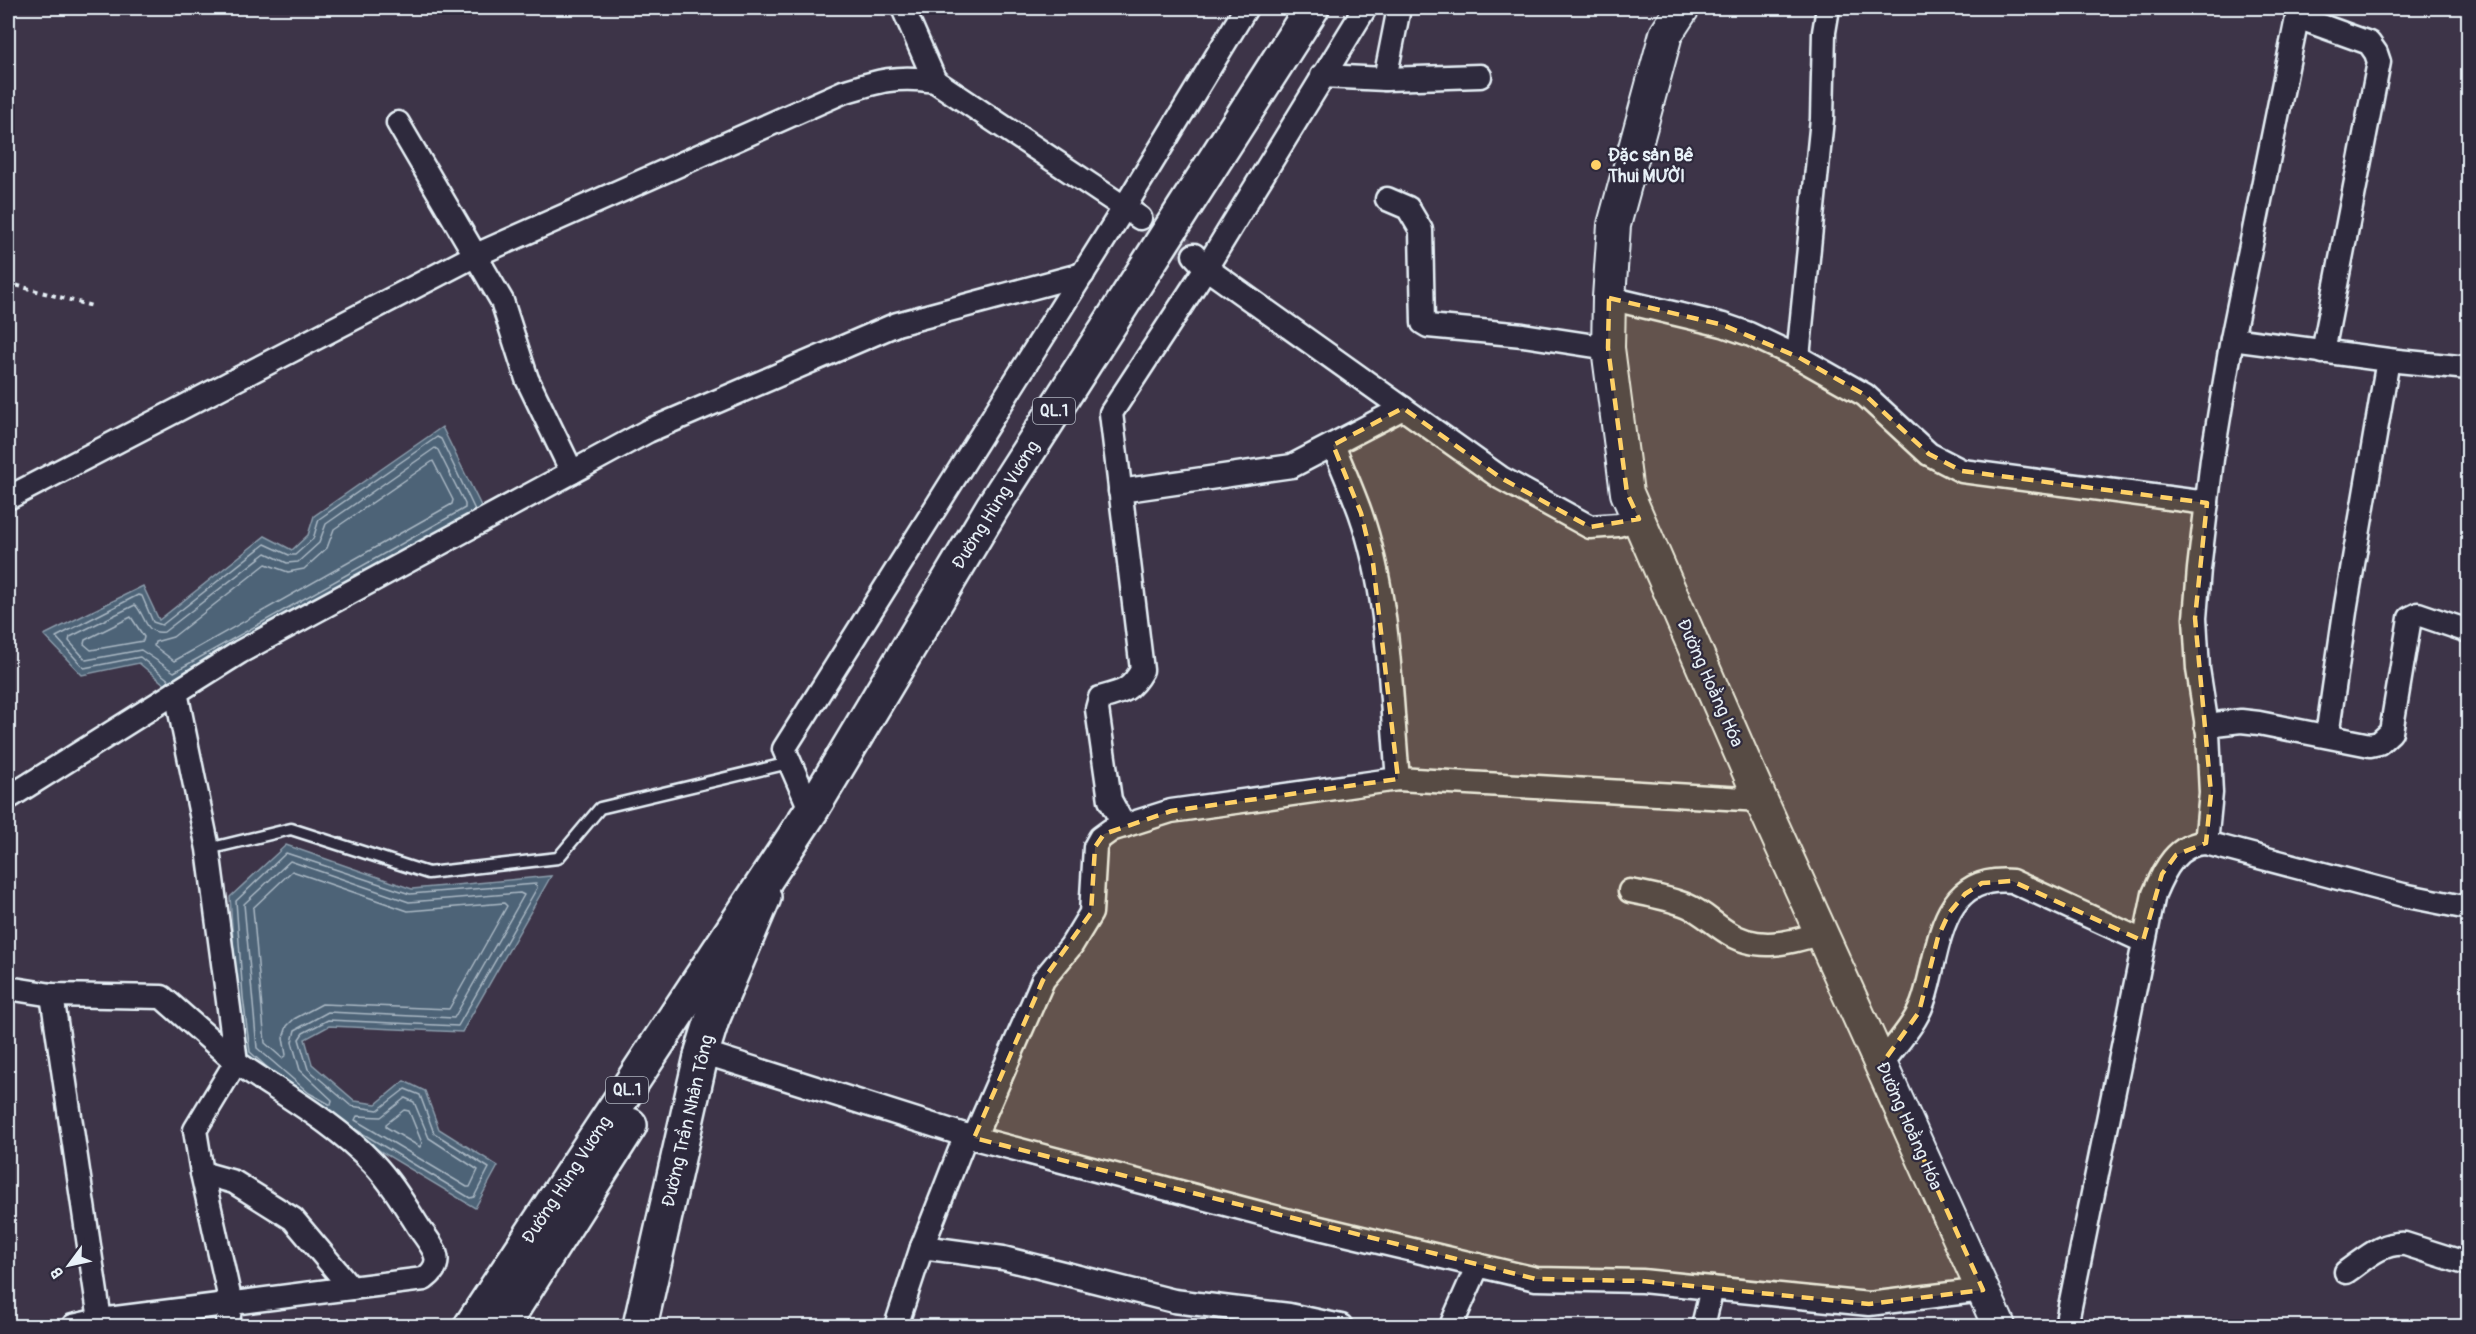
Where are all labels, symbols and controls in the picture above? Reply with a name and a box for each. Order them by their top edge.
place label: Đặc sản Bê Thui MƯỜI [1607,144,1694,188]
marker: Đặc sản Bê Thui MƯỜI [1589,158,1603,172]
road number: QL.1 [1033,398,1075,424]
street label: Đường Hùng Vương [947,436,1045,574]
street label: Đường Hoằng Hóa [1671,615,1749,751]
street label: Đường Trần Nhân Tông [656,1032,719,1209]
street label: Đường Hoằng Hóa [1870,1058,1948,1194]
road number: QL.1 [606,1077,648,1103]
street label: Đường Hùng Vương [517,1112,617,1248]
north arrow [39,1235,99,1295]
text: B [46,1263,68,1282]

